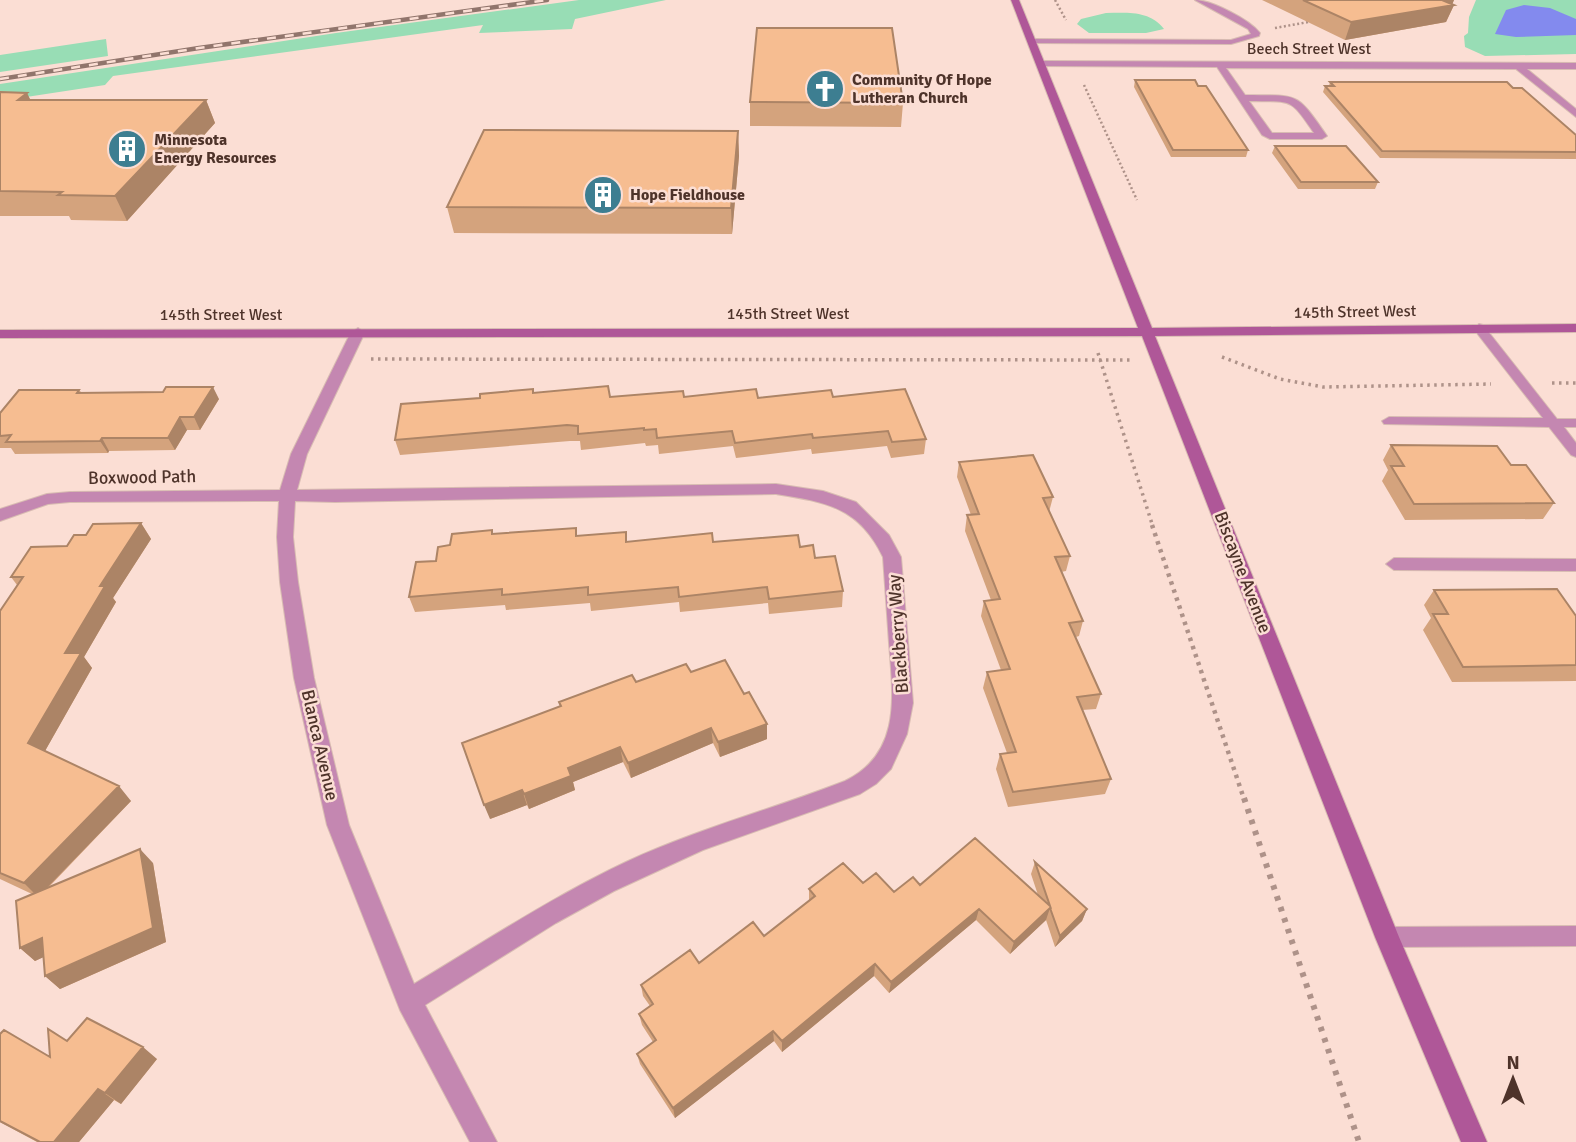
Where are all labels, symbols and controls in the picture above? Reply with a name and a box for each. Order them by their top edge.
street label: Beech Street West [1247,39,1372,59]
church icon: Community Of Hope Lutheran Church [804,68,846,110]
place label: Community Of Hope Lutheran Church [852,70,992,108]
building icon: Minnesota Energy Resources [106,128,148,170]
place label: Minnesota Energy Resources [154,130,276,168]
building icon: Hope Fieldhouse [582,174,624,216]
place label: Hope Fieldhouse [630,185,745,205]
street label: 145th Street West [1294,301,1417,323]
street label: 145th Street West [727,304,850,324]
street label: 145th Street West [160,305,283,325]
street label: Boxwood Path [88,465,196,489]
street label: Biscayne Avenue [1210,508,1276,636]
street label: Blackberry Way [883,573,913,694]
street label: Blanca Avenue [297,687,343,803]
north arrow [1478,1044,1548,1114]
text: N [1506,1051,1520,1075]

